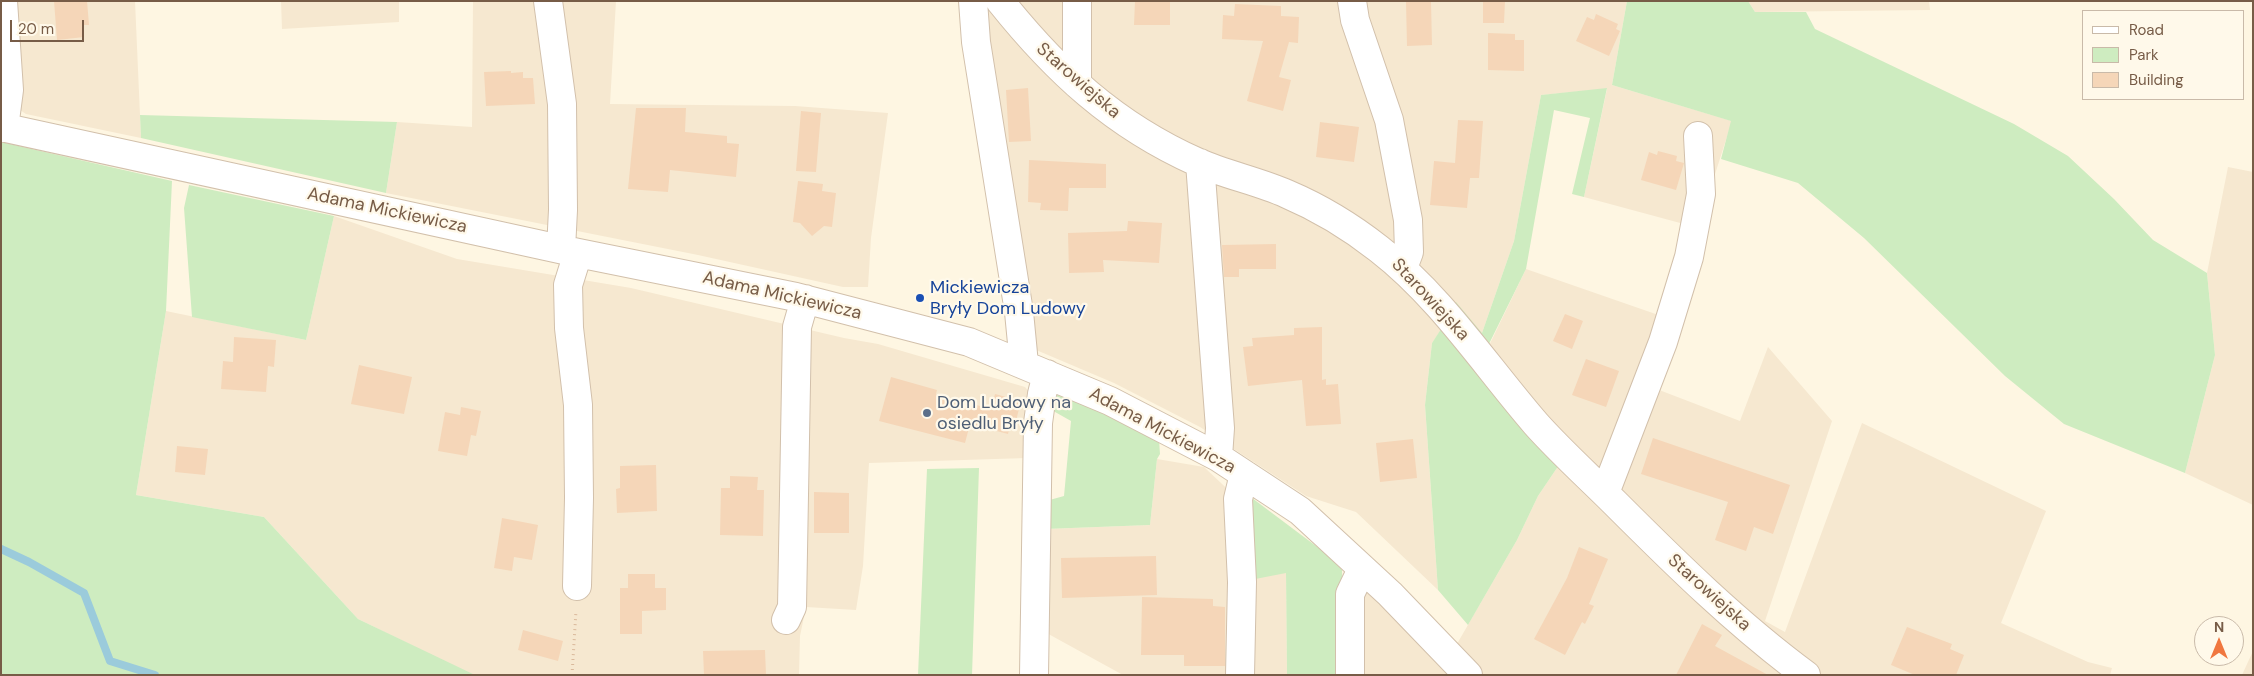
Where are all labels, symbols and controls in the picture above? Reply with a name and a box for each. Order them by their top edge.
scale bar [12,10,86,42]
legend [2082,10,2244,100]
text: 20 m [18,19,54,39]
text: Road [2129,20,2164,40]
street label: Starowiejska [1032,39,1124,123]
text: Park [2129,45,2159,65]
text: Building [2129,70,2184,90]
street label: Adama Mickiewicza [305,184,469,238]
street label: Starowiejska [1386,254,1474,346]
street label: Adama Mickiewicza [700,267,864,325]
place label: Mickiewicza Bryły Dom Ludowy [930,277,1086,320]
marker: Mickiewicza Bryły Dom Ludowy [914,292,926,304]
street label: Adama Mickiewicza [1085,383,1239,479]
place label: Dom Ludowy na osiedlu Bryły [937,392,1071,434]
marker: Dom Ludowy na osiedlu Bryły [921,407,933,419]
street label: Starowiejska [1663,550,1755,636]
north arrow [2194,616,2244,666]
text: N [2214,618,2224,636]

